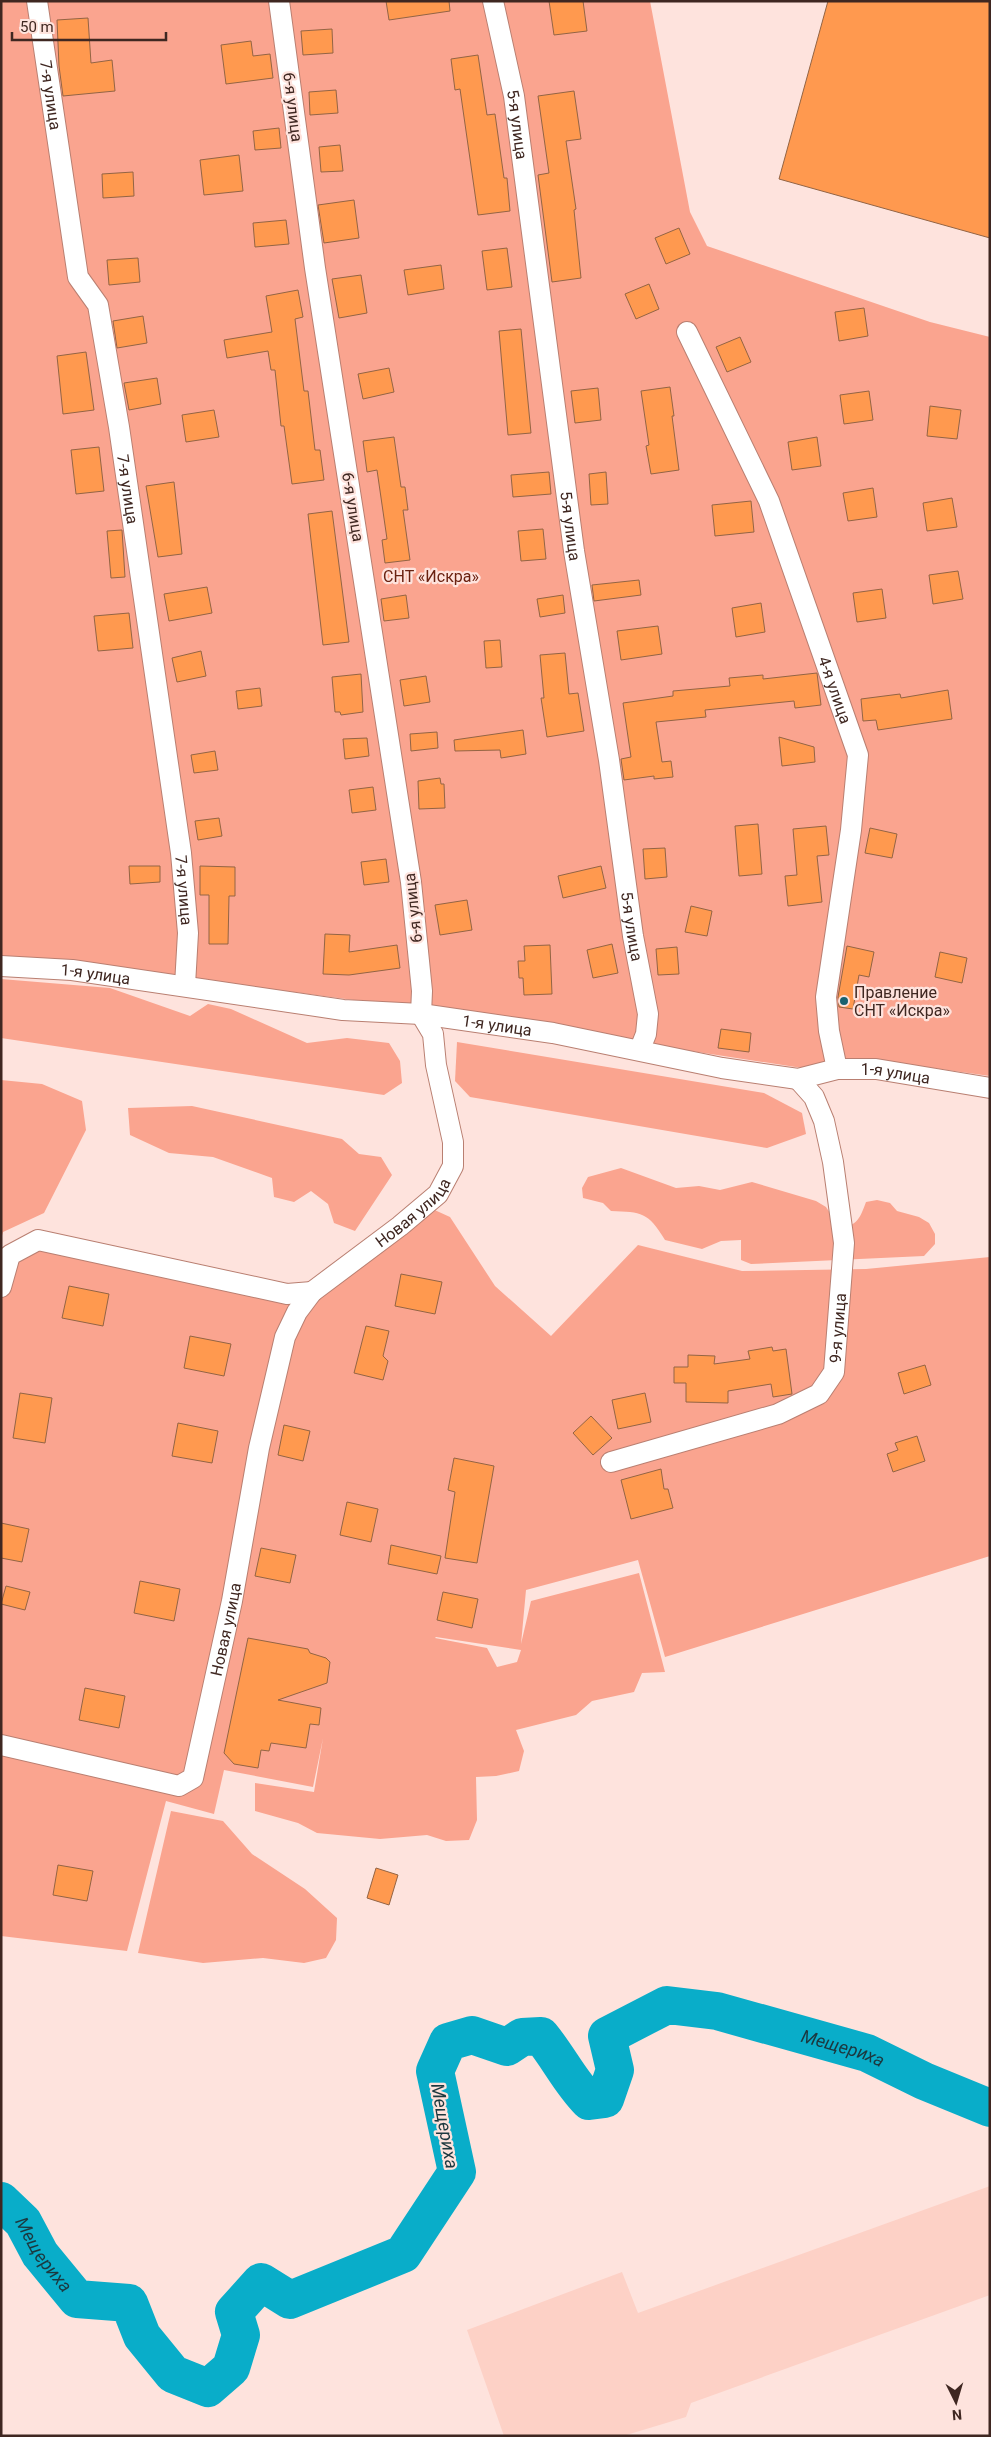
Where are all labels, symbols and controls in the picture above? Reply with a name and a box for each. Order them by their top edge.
scale bar [12,10,166,42]
text: 50 m [20,18,54,36]
street label: 7-я улица [36,59,66,131]
street label: 6-я улица [279,71,307,143]
street label: 5-я улица [503,88,532,160]
street label: 7-я улица [114,453,142,525]
street label: 6-я улица [338,471,368,543]
street label: 5-я улица [557,490,585,562]
park label: СНТ «Искра» [383,567,479,586]
street label: 4-я улица [815,654,856,726]
street label: 7-я улица [172,854,197,926]
street label: 6-я улица [400,872,426,944]
street label: 5-я улица [618,890,647,963]
street label: 1-я улица [60,960,132,988]
place label: Правление СНТ «Искра» [854,983,950,1020]
marker: Правление СНТ «Искра» [838,995,850,1007]
street label: 1-я улица [461,1011,533,1039]
street label: 1-я улица [861,1059,932,1087]
street label: Новая улица [371,1175,454,1251]
street label: 9-я улица [825,1292,850,1364]
street label: Новая улица [206,1581,245,1678]
water label: Мещериха [799,2025,888,2071]
water label: Мещериха [427,2082,463,2170]
water label: Мещериха [12,2213,77,2296]
north arrow [931,2377,981,2427]
text: N [952,2407,963,2423]

